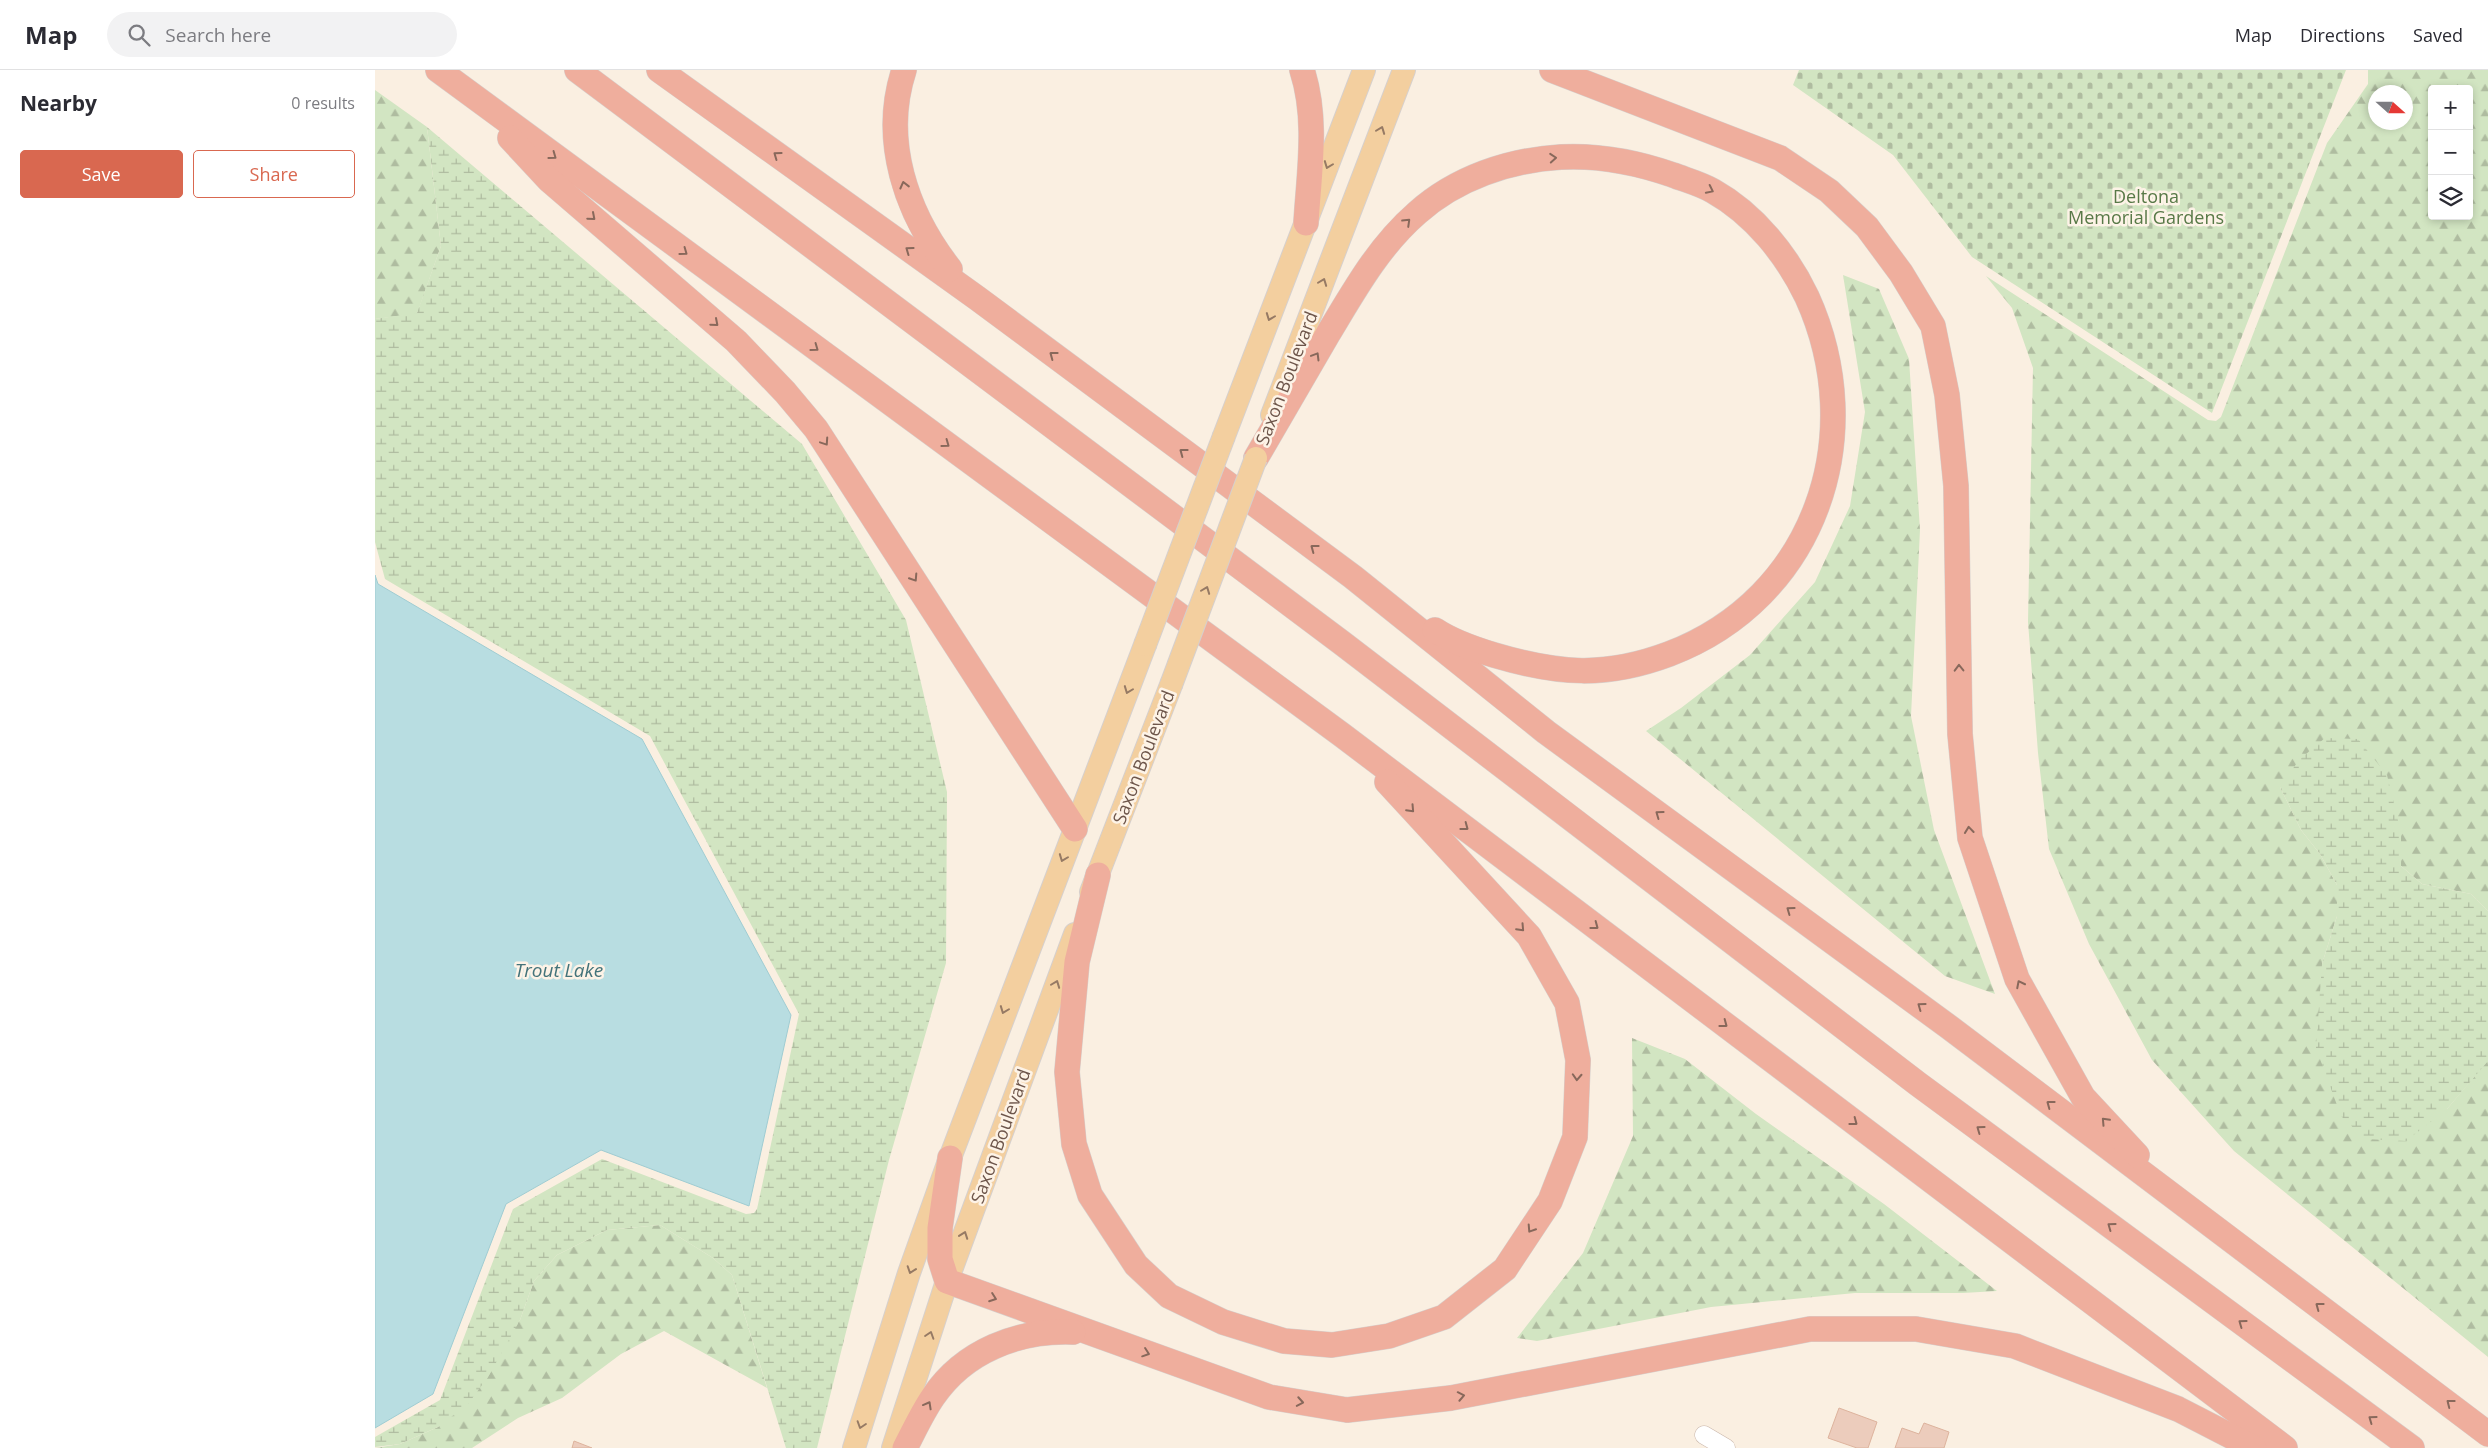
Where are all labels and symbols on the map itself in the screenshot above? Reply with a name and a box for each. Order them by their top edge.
north arrow [2368,85,2413,130]
one-way arrow [1375,126,1385,135]
one-way arrow [547,150,556,158]
one-way arrow [773,152,783,161]
one-way arrow [1549,152,1557,163]
one-way arrow [1324,160,1334,168]
one-way arrow [899,181,910,190]
one-way arrow [1704,184,1713,194]
park label: Deltona Memorial Gardens [2068,184,2224,229]
one-way arrow [586,211,595,220]
one-way arrow [1402,219,1411,228]
one-way arrow [678,246,688,255]
one-way arrow [906,247,915,255]
one-way arrow [1317,278,1327,286]
street label: Saxon Boulevard [1249,308,1323,448]
one-way arrow [1265,313,1275,321]
one-way arrow [709,317,718,326]
one-way arrow [809,342,819,351]
one-way arrow [1050,352,1059,360]
one-way arrow [1309,352,1319,361]
one-way arrow [819,436,828,446]
one-way arrow [940,438,950,447]
one-way arrow [1180,449,1189,457]
one-way arrow [1311,546,1320,554]
one-way arrow [908,572,917,581]
one-way arrow [1200,587,1210,595]
one-way arrow [1954,664,1965,672]
one-way arrow [1124,685,1134,694]
street label: Saxon Boulevard [1106,687,1180,827]
one-way arrow [1405,804,1414,813]
one-way arrow [1655,811,1664,820]
one-way arrow [1459,822,1468,830]
one-way arrow [1964,826,1975,834]
one-way arrow [1059,853,1070,862]
one-way arrow [1786,907,1796,916]
one-way arrow [1589,920,1598,928]
one-way arrow [1515,923,1524,932]
water label: Trout Lake [515,957,603,983]
one-way arrow [1050,980,1060,989]
one-way arrow [2016,980,2026,989]
one-way arrow [1917,1003,1927,1012]
one-way arrow [1000,1005,1010,1013]
one-way arrow [1718,1018,1727,1026]
street label: Saxon Boulevard [965,1065,1035,1207]
one-way arrow [1572,1073,1583,1081]
one-way arrow [2047,1101,2056,1110]
one-way arrow [1848,1116,1857,1124]
one-way arrow [2102,1118,2111,1127]
one-way arrow [1977,1127,1986,1135]
one-way arrow [1528,1223,1537,1233]
one-way arrow [2107,1223,2117,1232]
one-way arrow [958,1231,968,1240]
one-way arrow [906,1265,916,1274]
one-way arrow [988,1292,997,1302]
one-way arrow [2316,1304,2325,1312]
one-way arrow [2239,1320,2248,1328]
one-way arrow [924,1331,934,1340]
one-way arrow [1141,1347,1150,1357]
one-way arrow [1457,1391,1466,1401]
one-way arrow [1296,1396,1305,1406]
one-way arrow [2447,1401,2456,1409]
one-way arrow [922,1402,932,1411]
one-way arrow [2368,1416,2378,1425]
one-way arrow [857,1420,867,1429]

